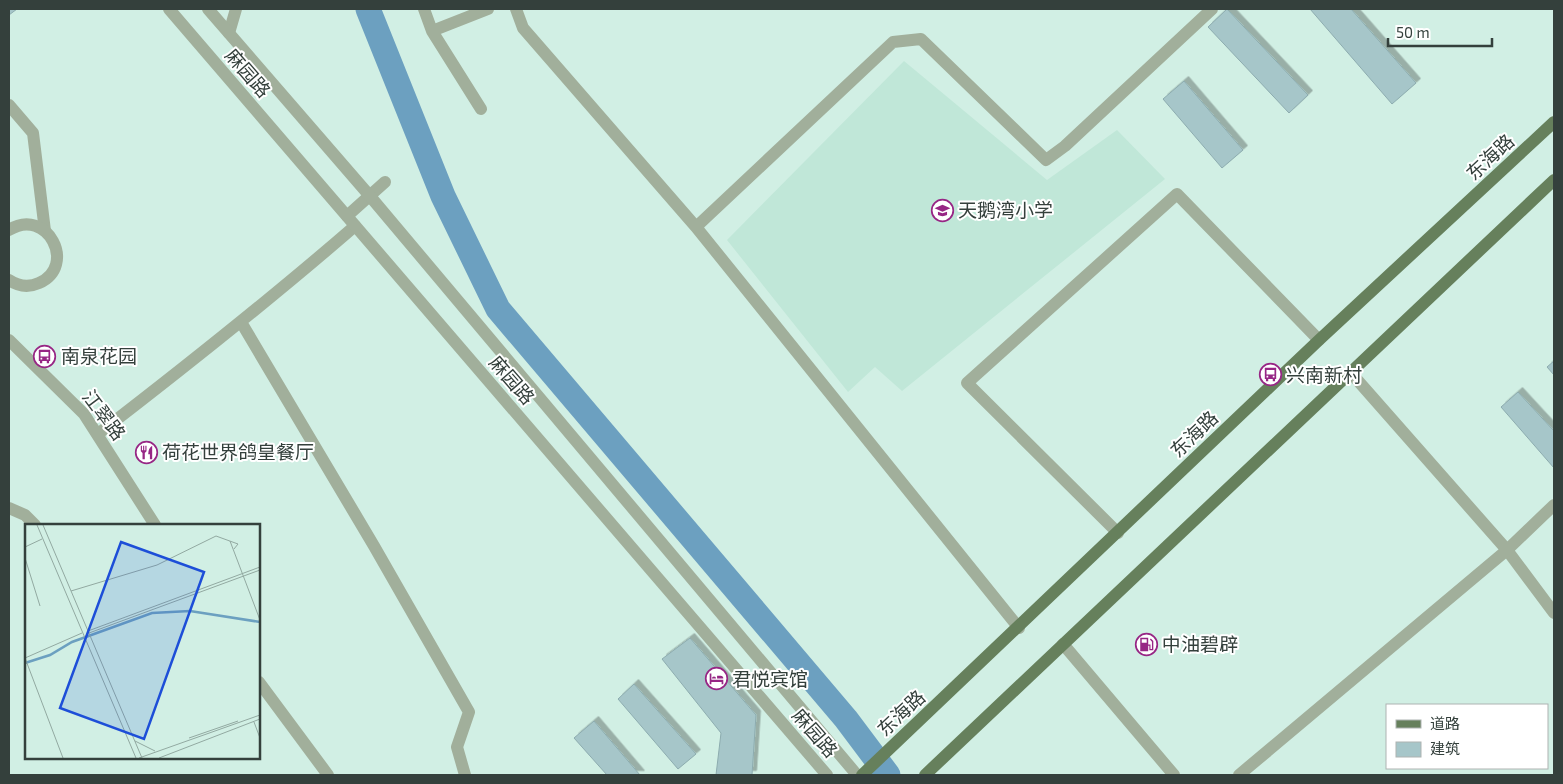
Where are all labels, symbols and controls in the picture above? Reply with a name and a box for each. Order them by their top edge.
scale bar [1388,15,1492,47]
text: 50 m [1396,23,1430,41]
street label: 麻园路 [221,44,276,102]
street label: 东海路 [1461,129,1518,184]
school or university icon: 天鹅湾小学 [930,198,954,222]
place label: 天鹅湾小学 [958,198,1053,221]
bus stop icon: 南泉花园 [33,344,57,368]
place label: 南泉花园 [61,344,137,367]
street label: 麻园路 [485,351,540,409]
bus stop icon: 兴南新村 [1258,363,1282,387]
place label: 兴南新村 [1286,363,1362,386]
street label: 江翠路 [78,385,131,444]
street label: 东海路 [1165,406,1222,462]
restaurant icon: 荷花世界鸽皇餐厅 [134,440,158,464]
place label: 荷花世界鸽皇餐厅 [162,440,314,463]
inset map [25,524,260,759]
fuel station icon: 中油碧辟 [1134,632,1158,656]
place label: 中油碧辟 [1162,632,1238,655]
hotel icon: 君悦宾馆 [704,667,728,691]
place label: 君悦宾馆 [732,667,808,690]
street label: 东海路 [872,685,929,740]
street label: 麻园路 [788,704,843,762]
legend [1386,704,1548,769]
text: 道路 [1430,714,1460,732]
text: 建筑 [1430,739,1460,757]

